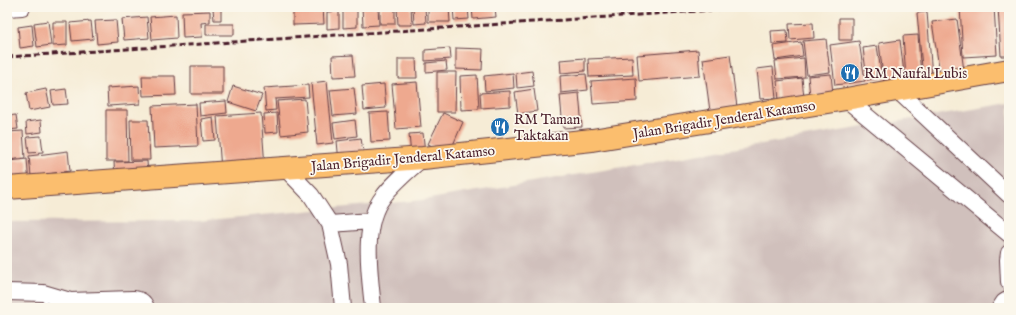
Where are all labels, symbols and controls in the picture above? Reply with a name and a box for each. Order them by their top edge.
restaurant icon: RM Naufal Lubis [839,62,861,84]
place label: RM Naufal Lubis [864,65,967,83]
street label: Jalan Brigadir Jenderal Katamso [630,97,817,144]
place label: RM Taman Taktakan [514,111,581,145]
restaurant icon: RM Taman Taktakan [489,116,511,138]
street label: Jalan Brigadir Jenderal Katamso [308,142,496,176]

